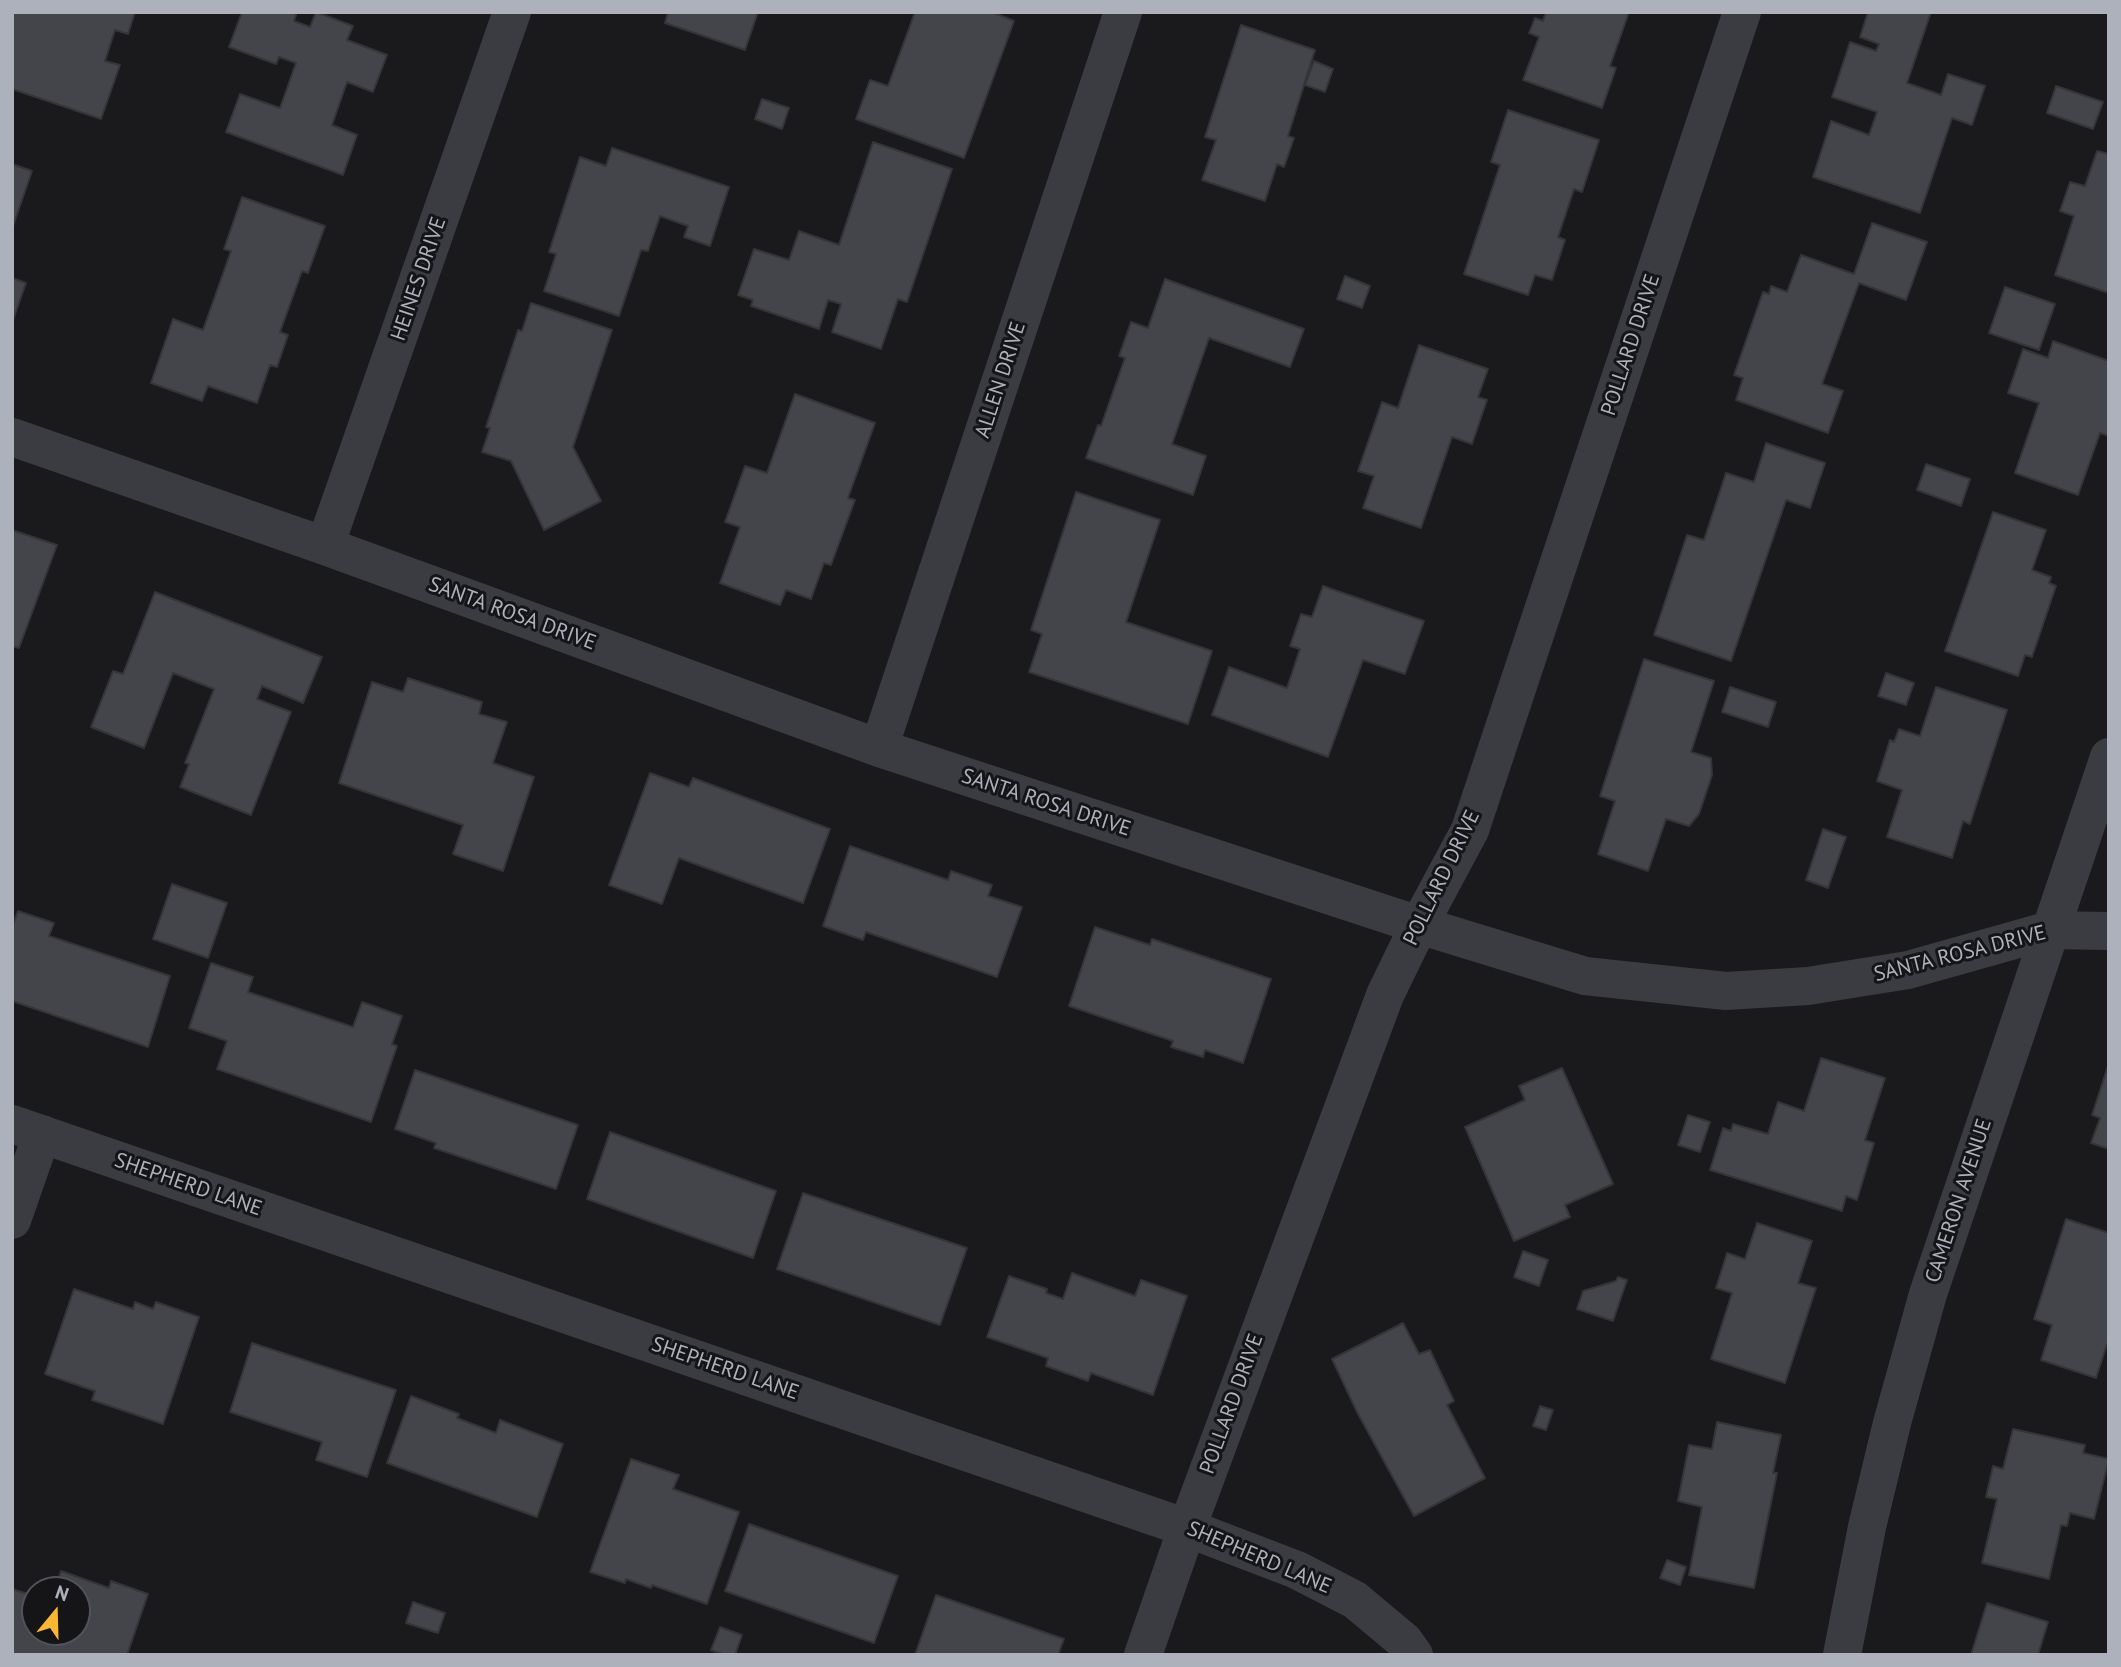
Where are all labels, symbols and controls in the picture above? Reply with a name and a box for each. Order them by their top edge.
street label: HEINES DRIVE [386,214,452,344]
street label: POLLARD DRIVE [1596,271,1666,419]
street label: ALLEN DRIVE [970,319,1032,441]
street label: SANTA ROSA DRIVE [425,572,599,656]
street label: SANTA ROSA DRIVE [958,764,1134,842]
street label: POLLARD DRIVE [1398,806,1486,950]
street label: SANTA ROSA DRIVE [1871,920,2049,988]
street label: CAMERON AVENUE [1921,1116,1997,1286]
street label: SHEPHERD LANE [111,1148,265,1222]
street label: POLLARD DRIVE [1195,1331,1269,1477]
street label: SHEPHERD LANE [648,1332,802,1406]
street label: SHEPHERD LANE [1183,1516,1335,1600]
north arrow [21,1576,91,1646]
text: N [52,1580,72,1606]

